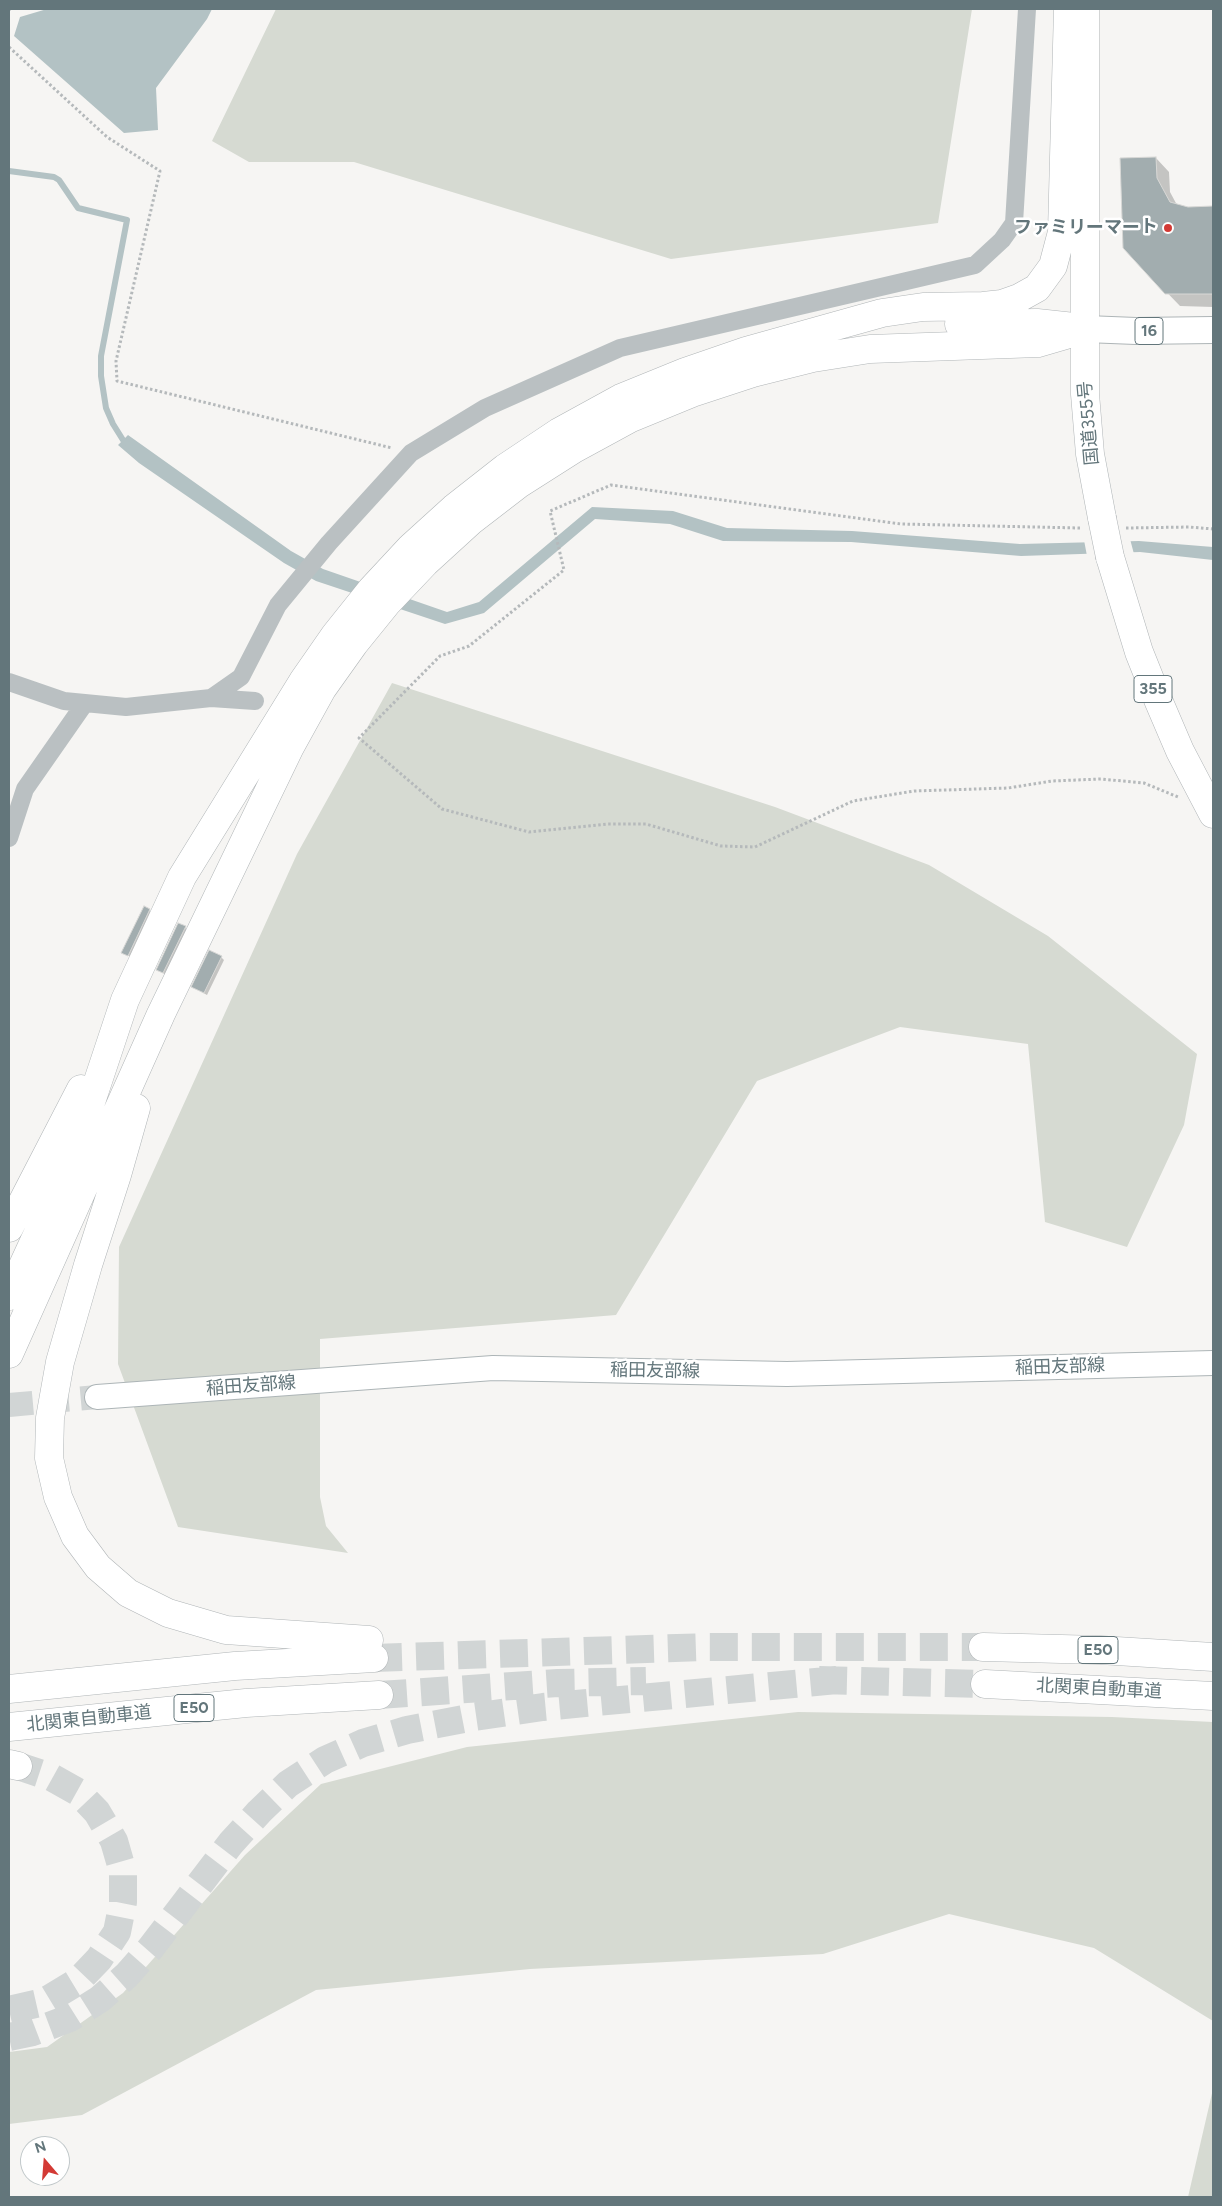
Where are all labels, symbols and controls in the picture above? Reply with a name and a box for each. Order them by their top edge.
place label: ファミリーマート [1014,217,1158,239]
marker: ファミリーマート [1162,222,1174,234]
road number: 16 [1135,318,1163,344]
street label: 国道355号 [1075,380,1103,466]
road number: 355 [1134,676,1172,702]
street label: 稲田友部線 [1015,1355,1105,1379]
street label: 稲田友部線 [610,1359,700,1383]
street label: 稲田友部線 [205,1372,297,1400]
road number: E50 [1078,1636,1118,1664]
street label: 北関東自動車道 [1036,1675,1162,1703]
road number: E50 [174,1695,214,1722]
street label: 北関東自動車道 [25,1702,153,1736]
north arrow [20,2136,70,2186]
text: N [33,2137,48,2157]

